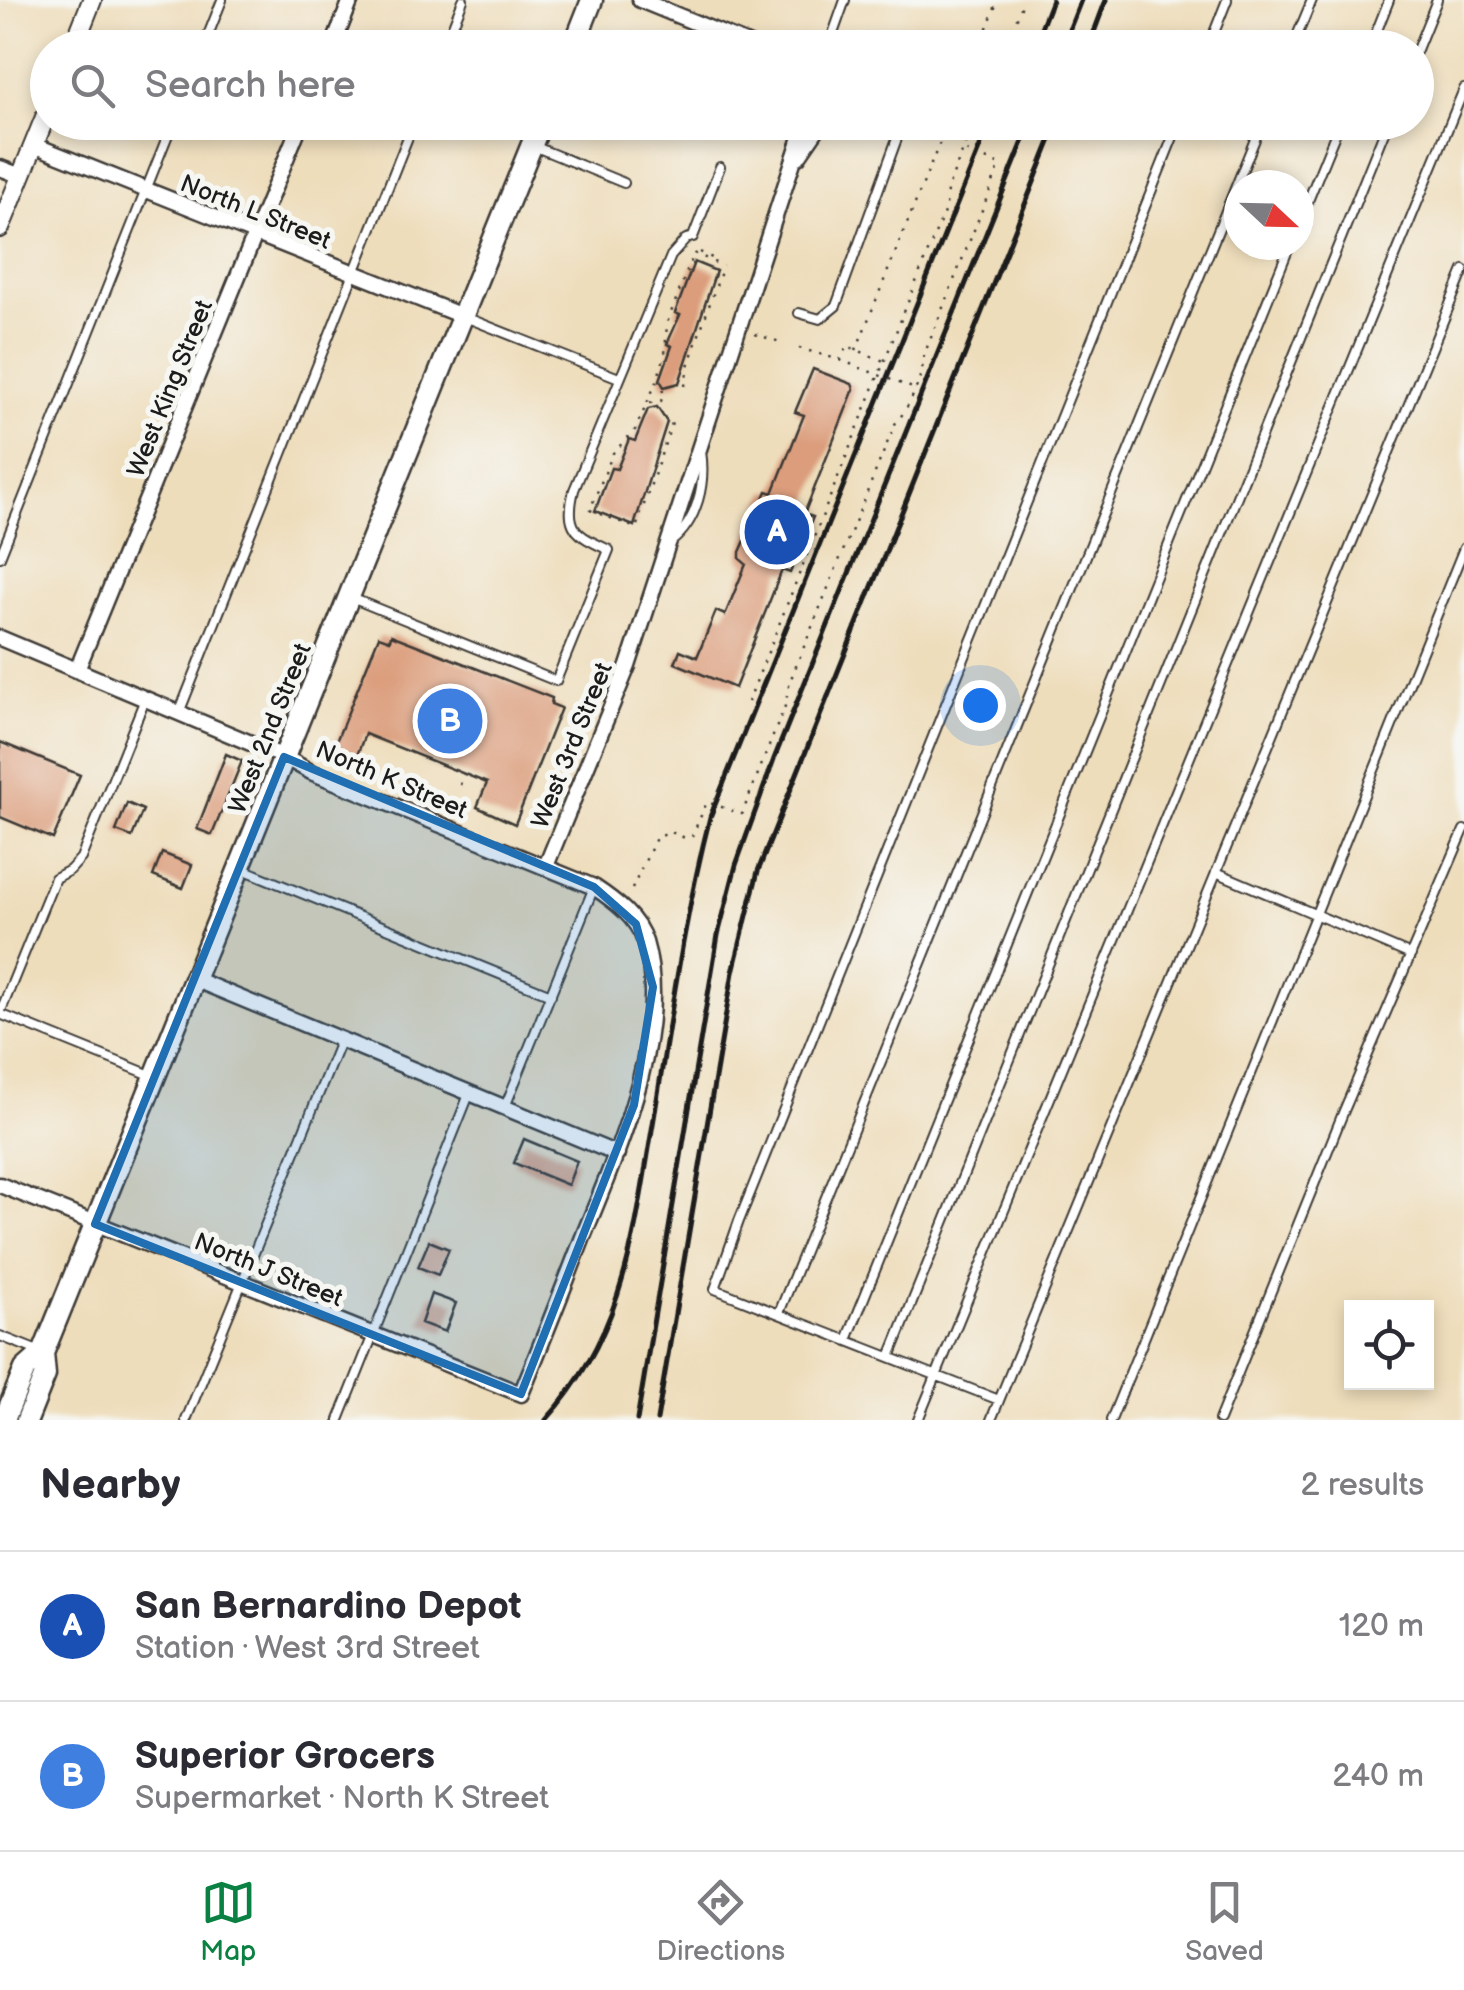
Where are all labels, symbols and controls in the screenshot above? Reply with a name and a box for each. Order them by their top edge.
search box [30,30,1434,140]
icon: search [65,58,120,113]
text: Search here [145,63,356,108]
street label: North L Street [176,168,336,257]
north arrow [1224,170,1314,260]
street label: West King Street [121,295,220,482]
pin: A [744,494,810,570]
street label: West 2nd Street [222,639,319,818]
street label: West 3rd Street [525,658,620,833]
your location [955,680,1006,731]
pin: B [418,684,482,758]
street label: North K Street [311,735,472,826]
street label: North J Street [190,1226,348,1314]
map controls [1344,1300,1434,1390]
button: locate [1344,1300,1434,1390]
text: Nearby [40,1460,180,1511]
text: 2 results [1300,1466,1424,1505]
text: San Bernardino Depot [135,1584,522,1629]
text: A [63,1607,82,1646]
text: 120 m [1339,1607,1424,1646]
text: Station · West 3rd Street [135,1629,480,1668]
text: Superior Grocers [135,1734,435,1779]
text: B [61,1757,84,1796]
text: 240 m [1332,1757,1424,1796]
text: Supermarket · North K Street [135,1779,549,1818]
tab: Map [200,1875,256,1968]
tab: Directions [656,1875,785,1968]
tab: Saved [1185,1875,1264,1968]

